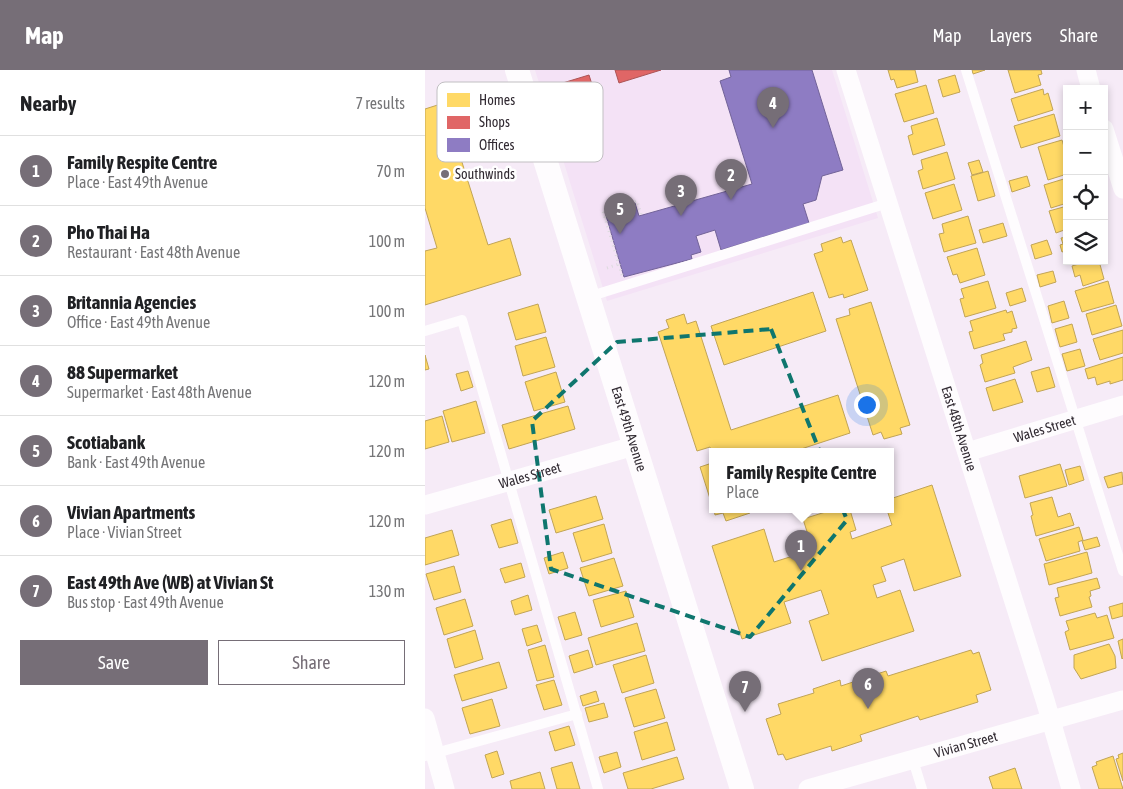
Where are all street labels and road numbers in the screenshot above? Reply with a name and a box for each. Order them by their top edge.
street label: East 49th Avenue [608,384,650,473]
street label: East 48th Avenue [938,384,980,473]
street label: Wales Street [1012,412,1077,446]
street label: Wales Street [497,459,563,492]
street label: Vivian Street [932,728,999,761]

